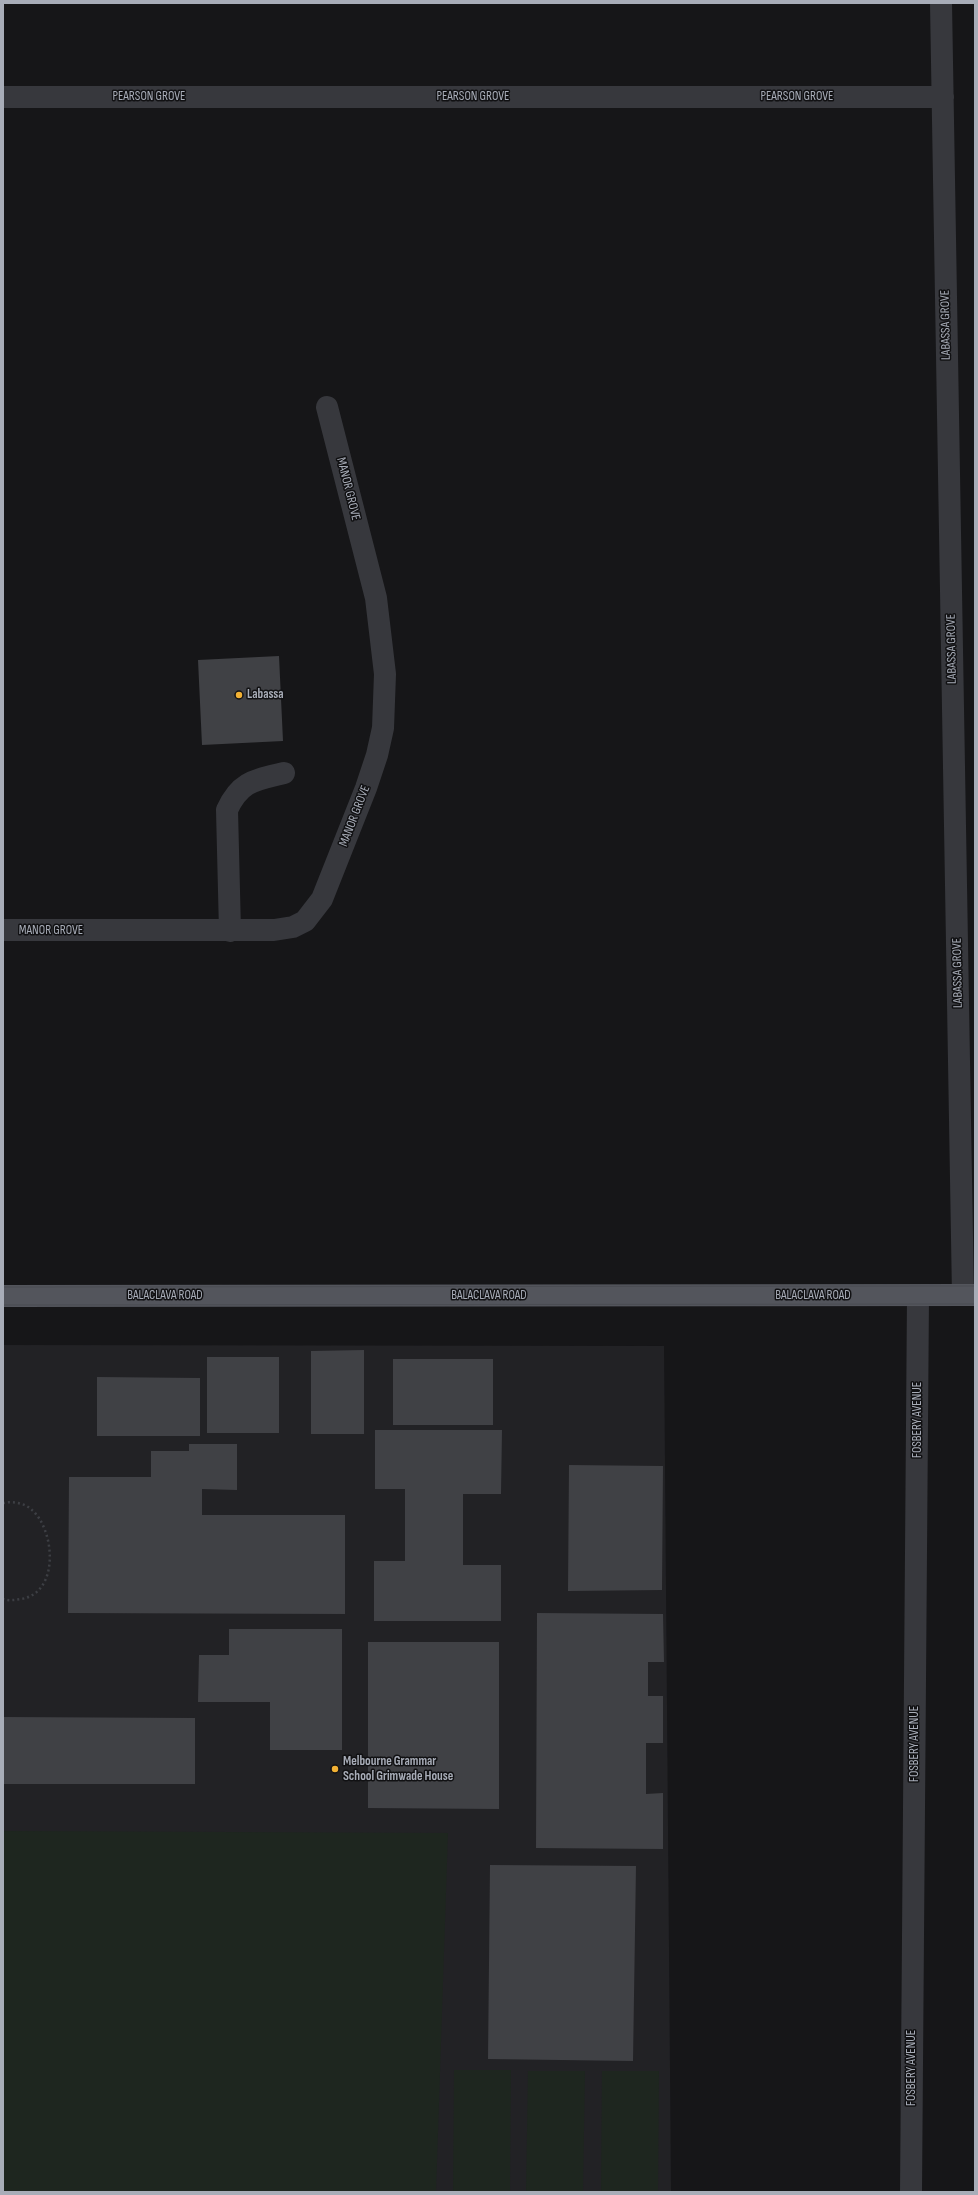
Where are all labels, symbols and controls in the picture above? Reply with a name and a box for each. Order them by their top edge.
street label: PEARSON GROVE [113,89,185,105]
street label: PEARSON GROVE [437,89,509,105]
street label: PEARSON GROVE [761,89,833,105]
street label: LABASSA GROVE [938,290,954,360]
street label: MANOR GROVE [333,456,363,522]
street label: LABASSA GROVE [944,614,960,684]
place label: Labassa [247,687,284,703]
marker: Labassa [234,690,244,700]
street label: MANOR GROVE [336,783,374,849]
street label: MANOR GROVE [19,923,83,939]
street label: LABASSA GROVE [950,938,966,1008]
street label: BALACLAVA ROAD [127,1288,203,1304]
street label: BALACLAVA ROAD [451,1288,527,1304]
street label: BALACLAVA ROAD [775,1288,851,1304]
street label: FOSBERY AVENUE [910,1382,926,1458]
street label: FOSBERY AVENUE [907,1706,923,1782]
place label: Melbourne Grammar School Grimwade House [343,1754,453,1785]
marker: Melbourne Grammar School Grimwade House [330,1764,340,1774]
street label: FOSBERY AVENUE [904,2030,920,2106]

